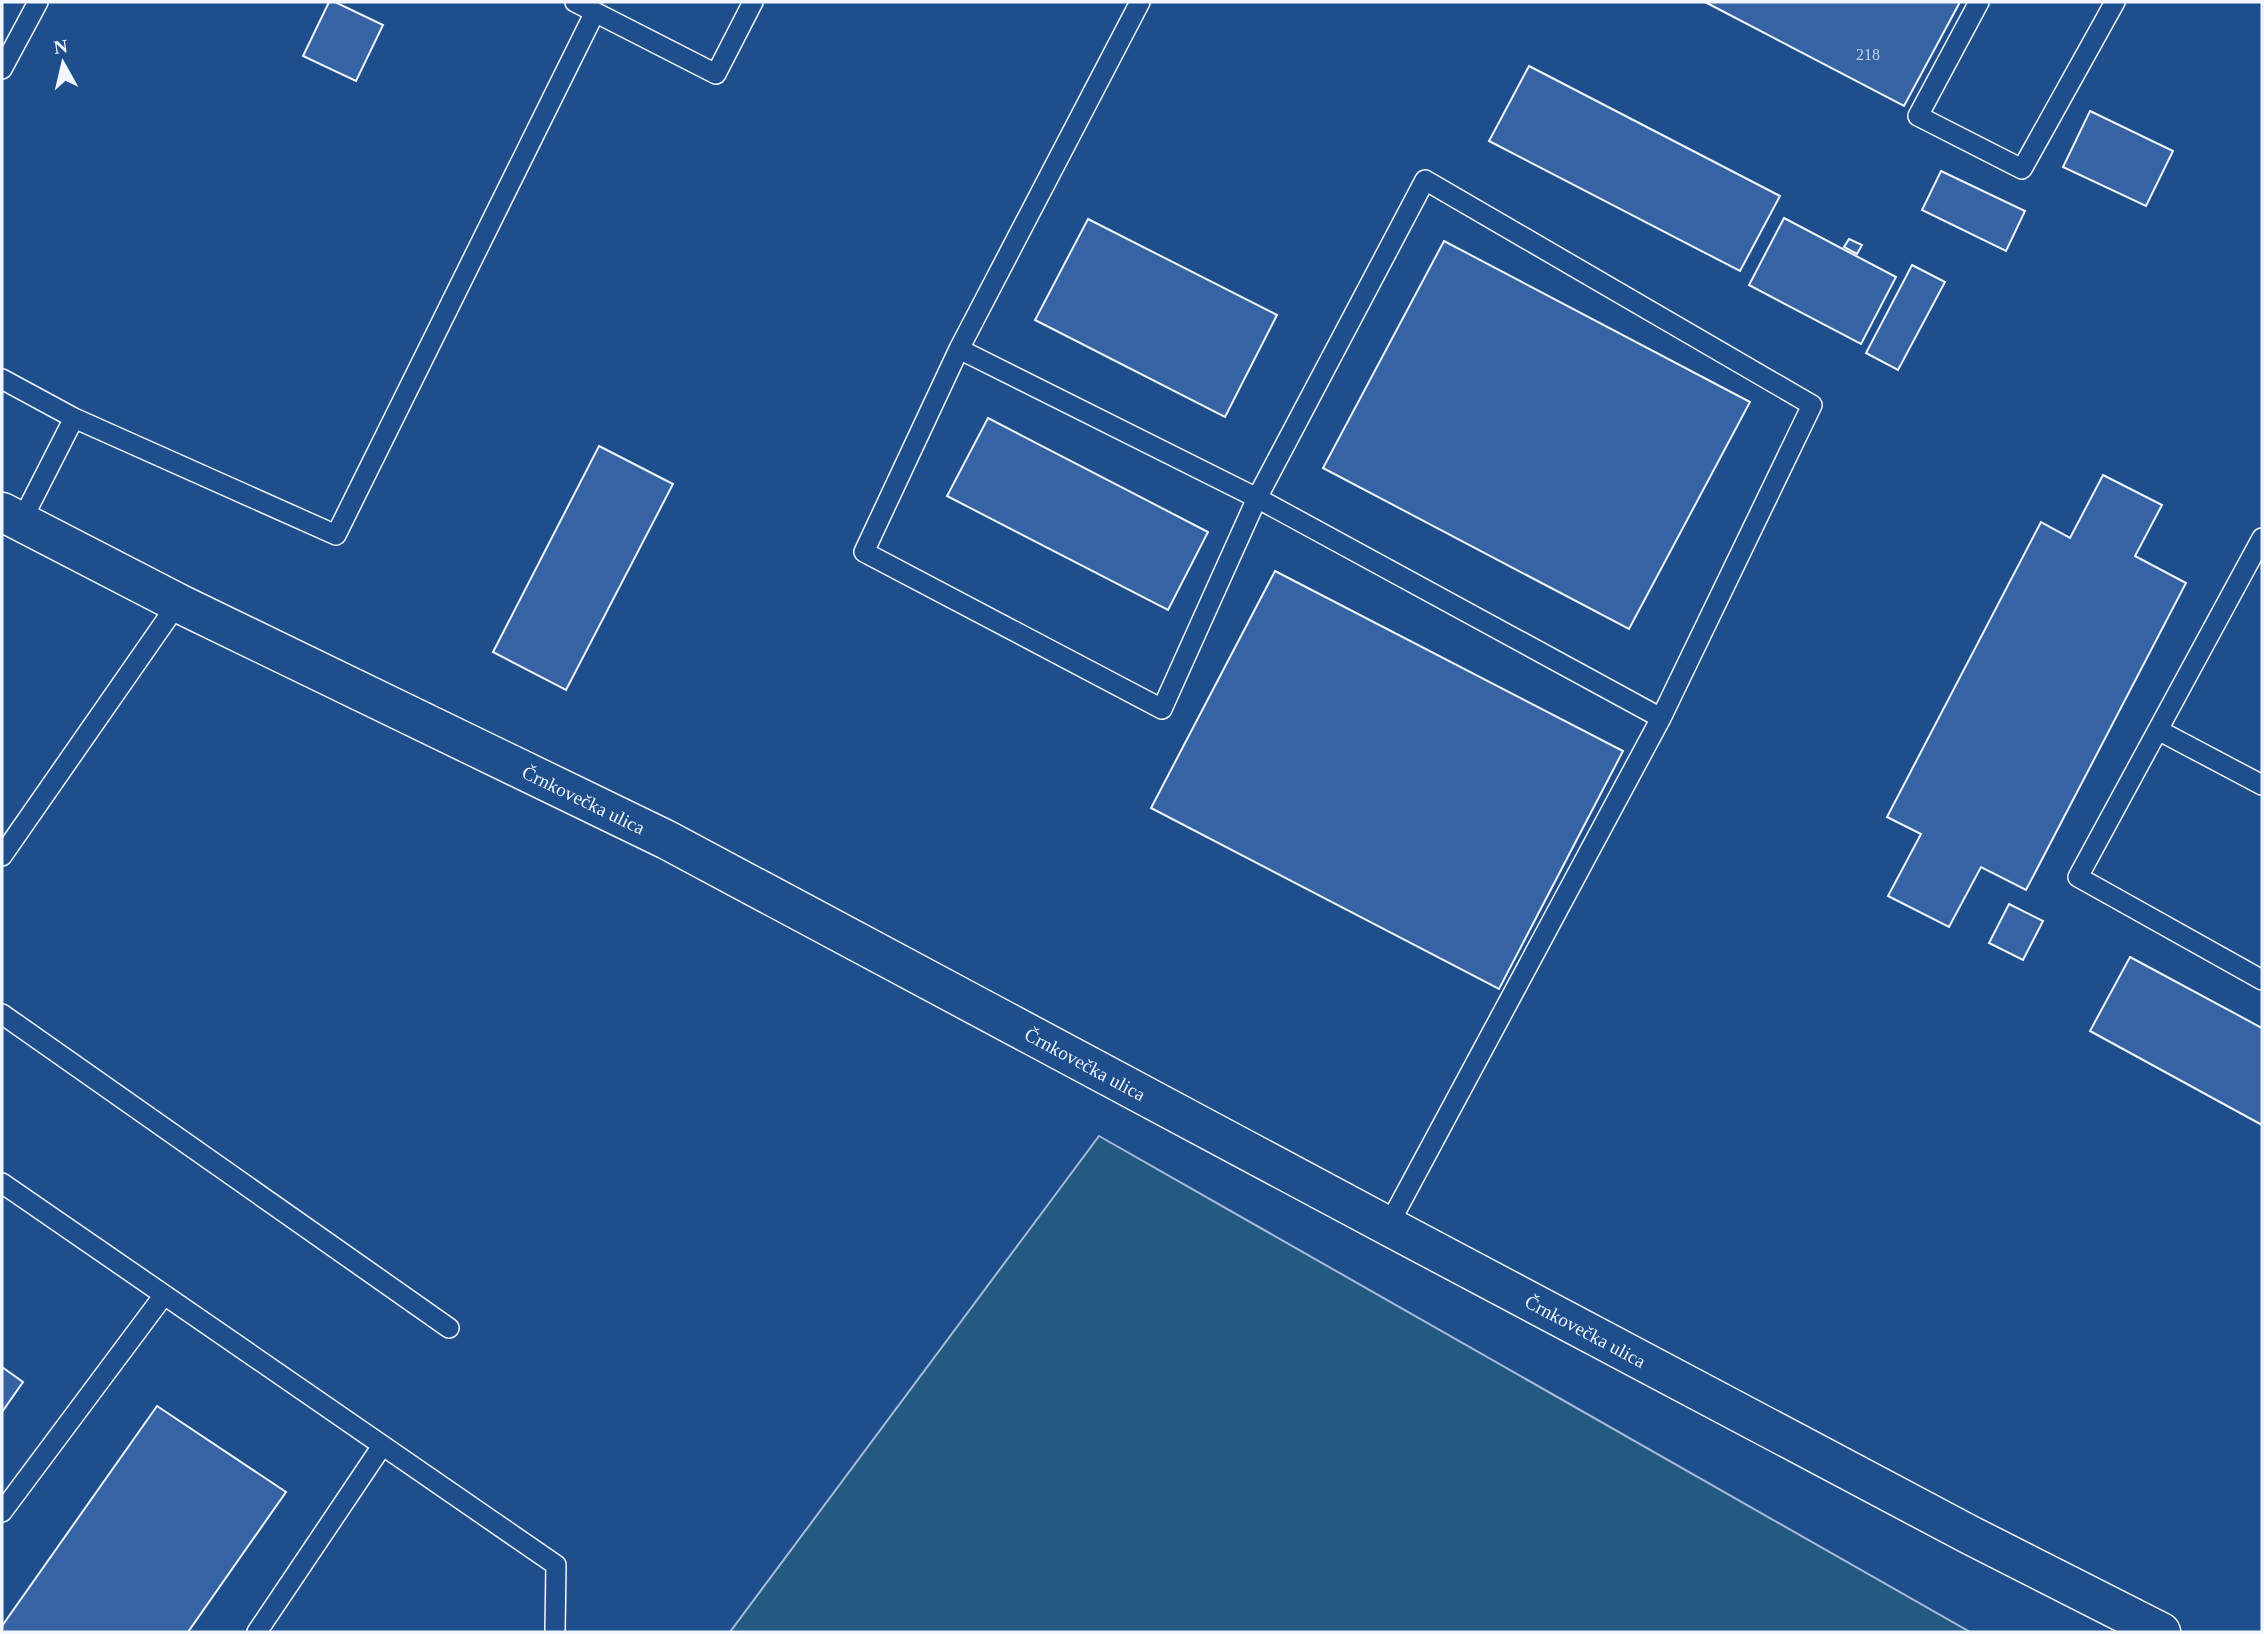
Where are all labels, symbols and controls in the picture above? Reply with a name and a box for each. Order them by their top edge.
north arrow [28,28,98,98]
text: N [52,35,69,58]
house number: 218 [1856,46,1880,63]
street label: Črnkovečka ulica [519,761,649,838]
street label: Črnkovečka ulica [1021,1023,1150,1105]
street label: Črnkovečka ulica [1522,1290,1650,1372]

